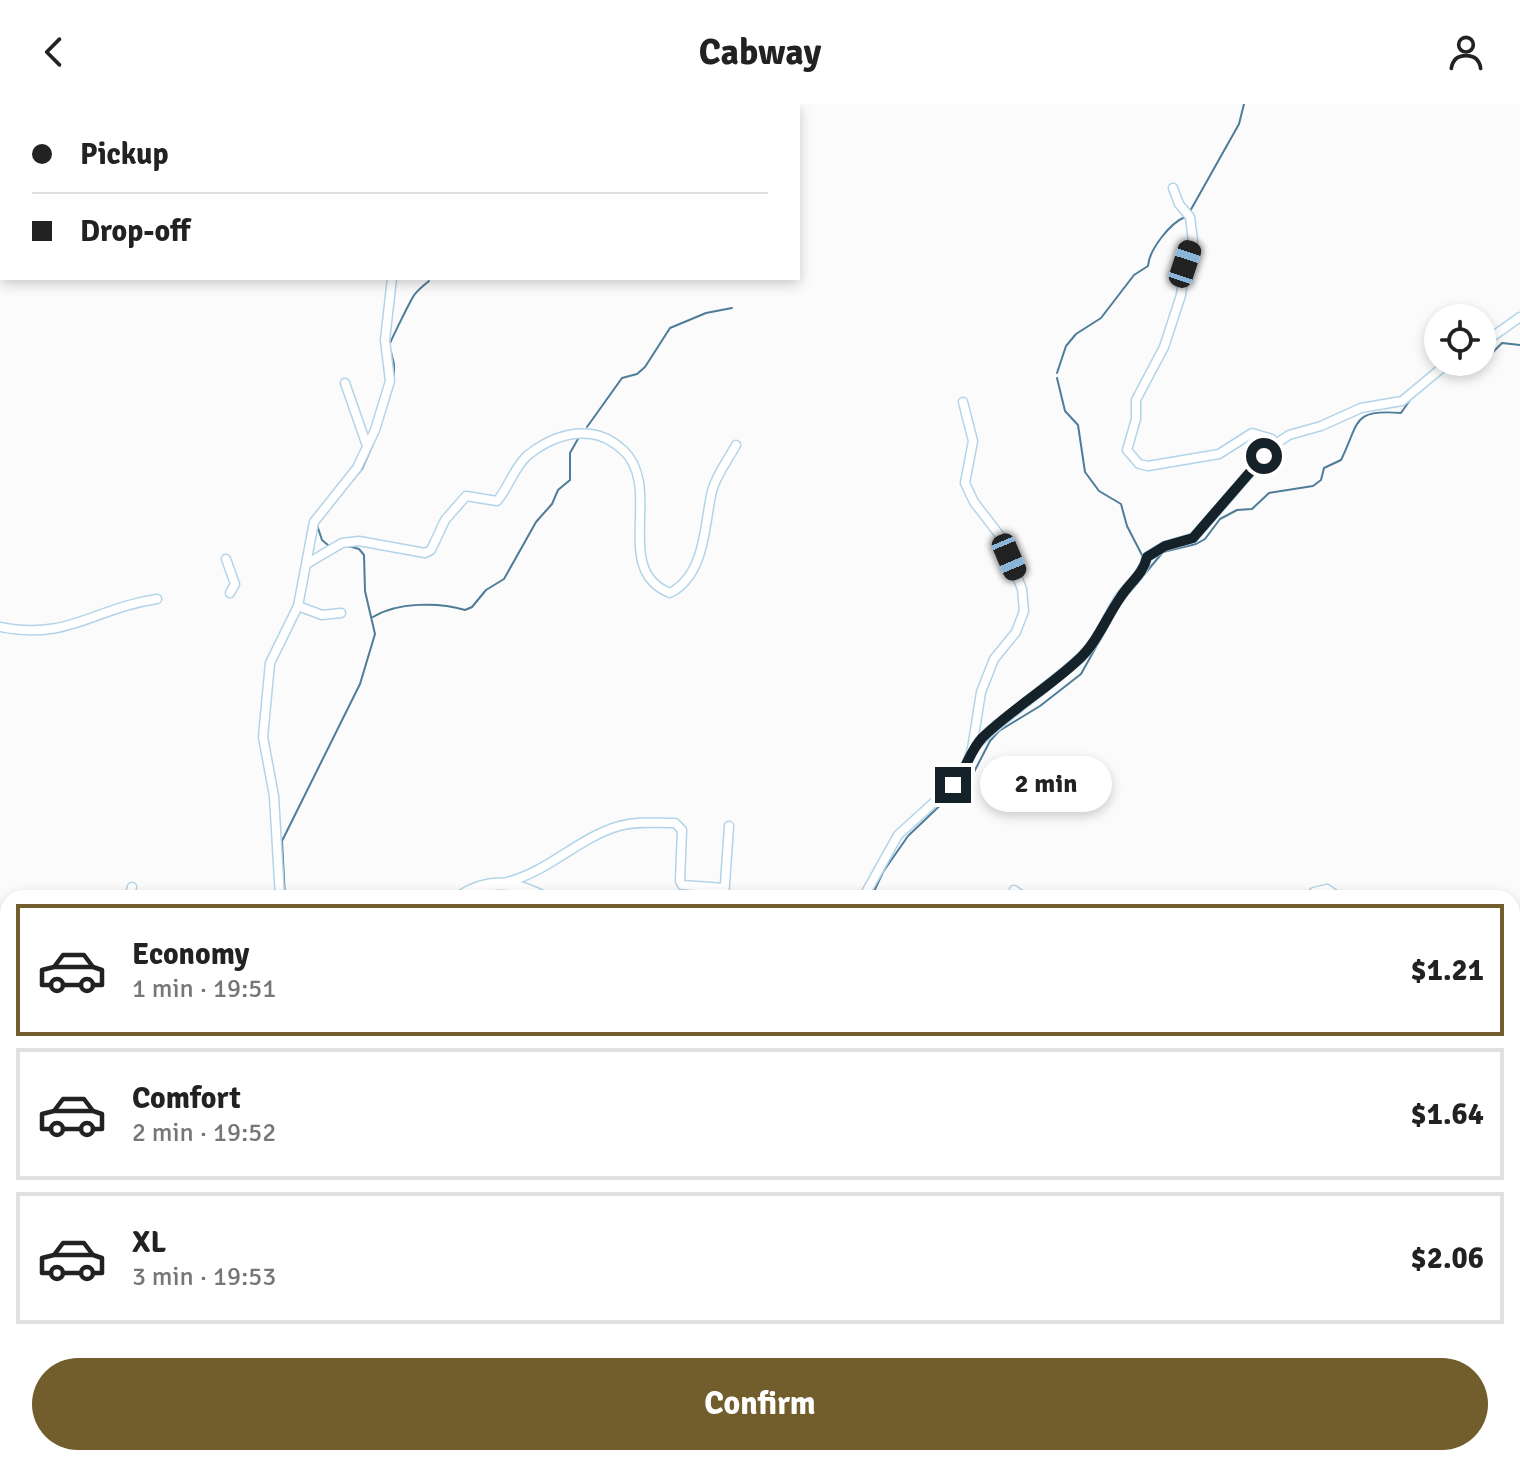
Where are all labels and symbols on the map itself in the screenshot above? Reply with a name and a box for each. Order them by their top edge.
car [1166,237,1204,291]
route start [1246,438,1282,474]
car [989,530,1029,584]
callout: 2 min [981,757,1113,813]
route end [935,767,971,803]

